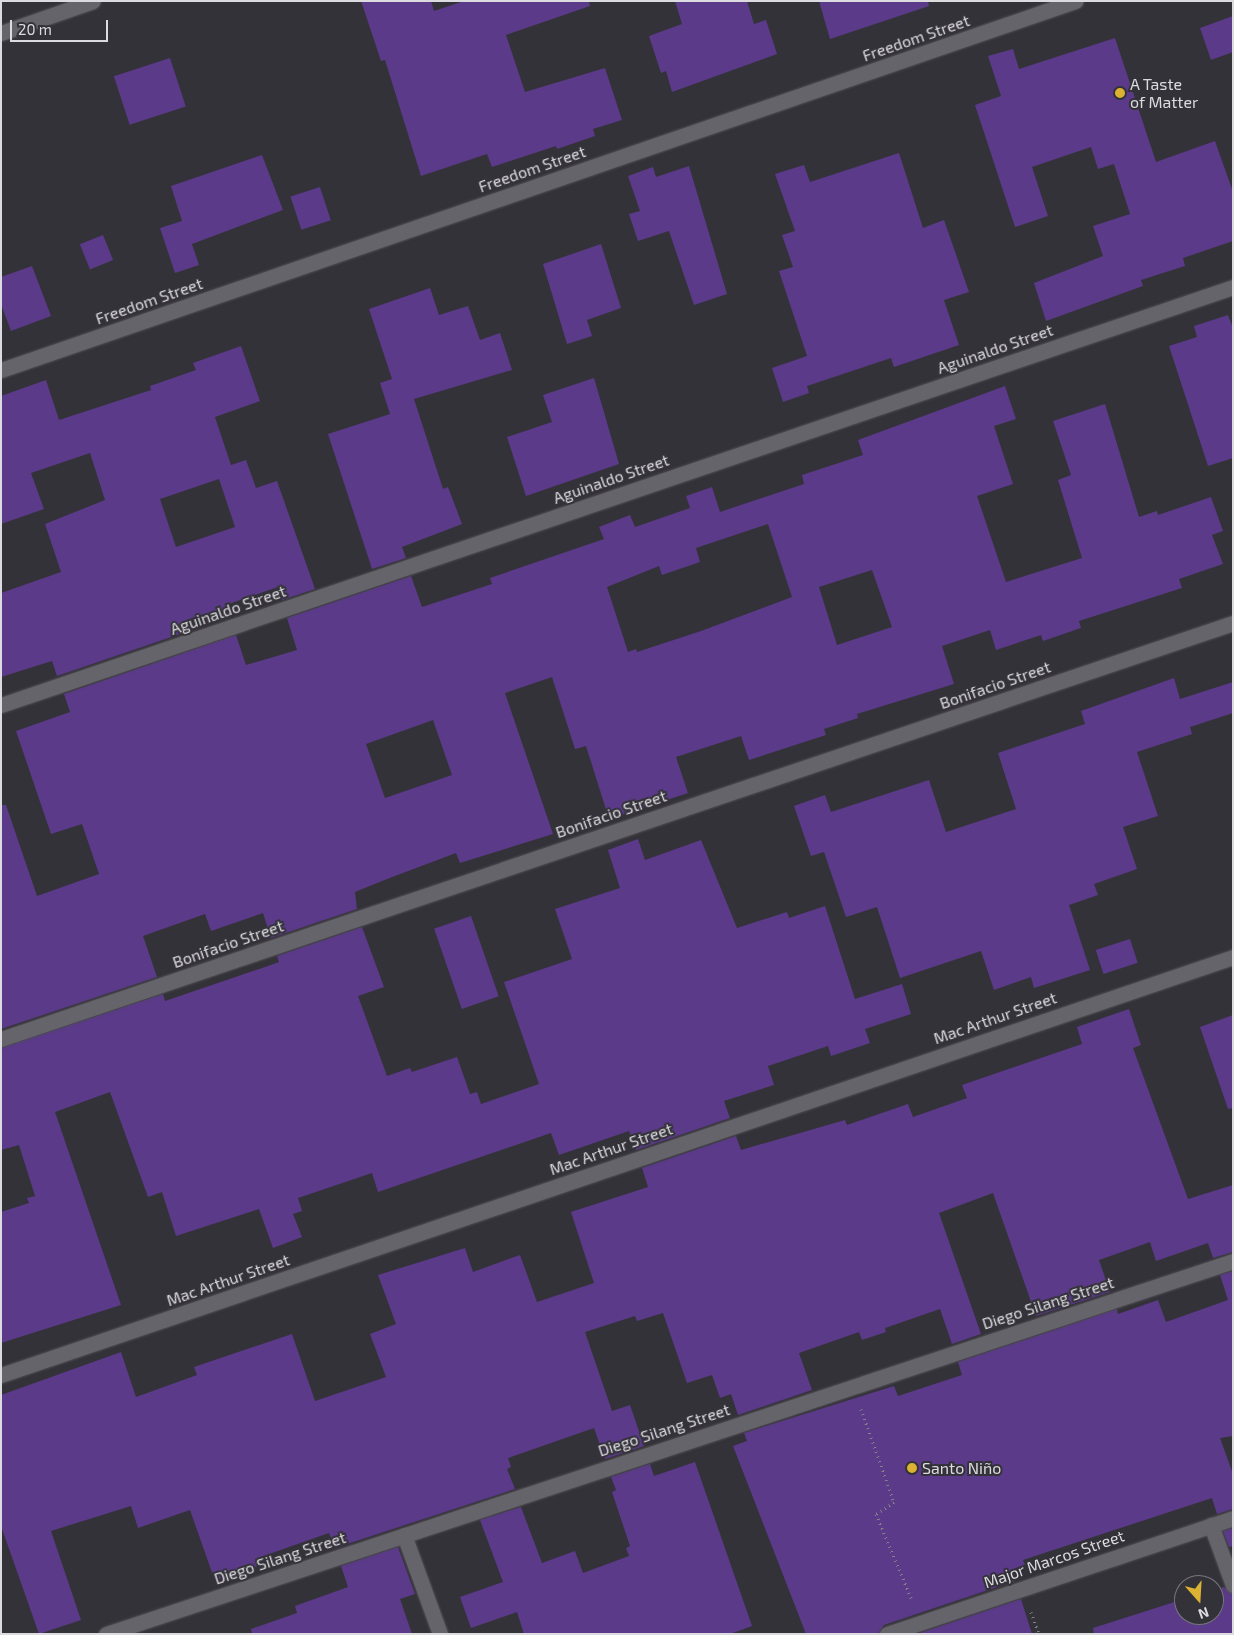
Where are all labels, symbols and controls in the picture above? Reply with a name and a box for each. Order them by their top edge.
scale bar [12,10,110,42]
street label: Freedom Street [860,11,972,65]
text: 20 m [18,20,52,38]
place label: A Taste of Matter [1130,74,1199,112]
marker: A Taste of Matter [1114,87,1126,99]
street label: Freedom Street [476,142,588,196]
street label: Freedom Street [93,274,205,328]
street label: Aguinaldo Street [935,320,1055,378]
street label: Aguinaldo Street [551,450,671,508]
street label: Aguinaldo Street [168,581,288,639]
street label: Bonifacio Street [937,657,1053,713]
street label: Bonifacio Street [553,786,669,842]
street label: Bonifacio Street [170,916,286,972]
street label: Mac Arthur Street [931,988,1059,1048]
street label: Mac Arthur Street [547,1119,675,1179]
street label: Mac Arthur Street [164,1250,292,1310]
street label: Diego Silang Street [980,1273,1116,1333]
street label: Diego Silang Street [596,1400,732,1460]
place label: Santo Niño [922,1458,1001,1478]
marker: Santo Niño [906,1462,918,1474]
street label: Major Marcos Street [981,1526,1127,1592]
street label: Diego Silang Street [212,1528,348,1588]
north arrow [1174,1575,1224,1625]
text: N [1196,1604,1211,1623]

